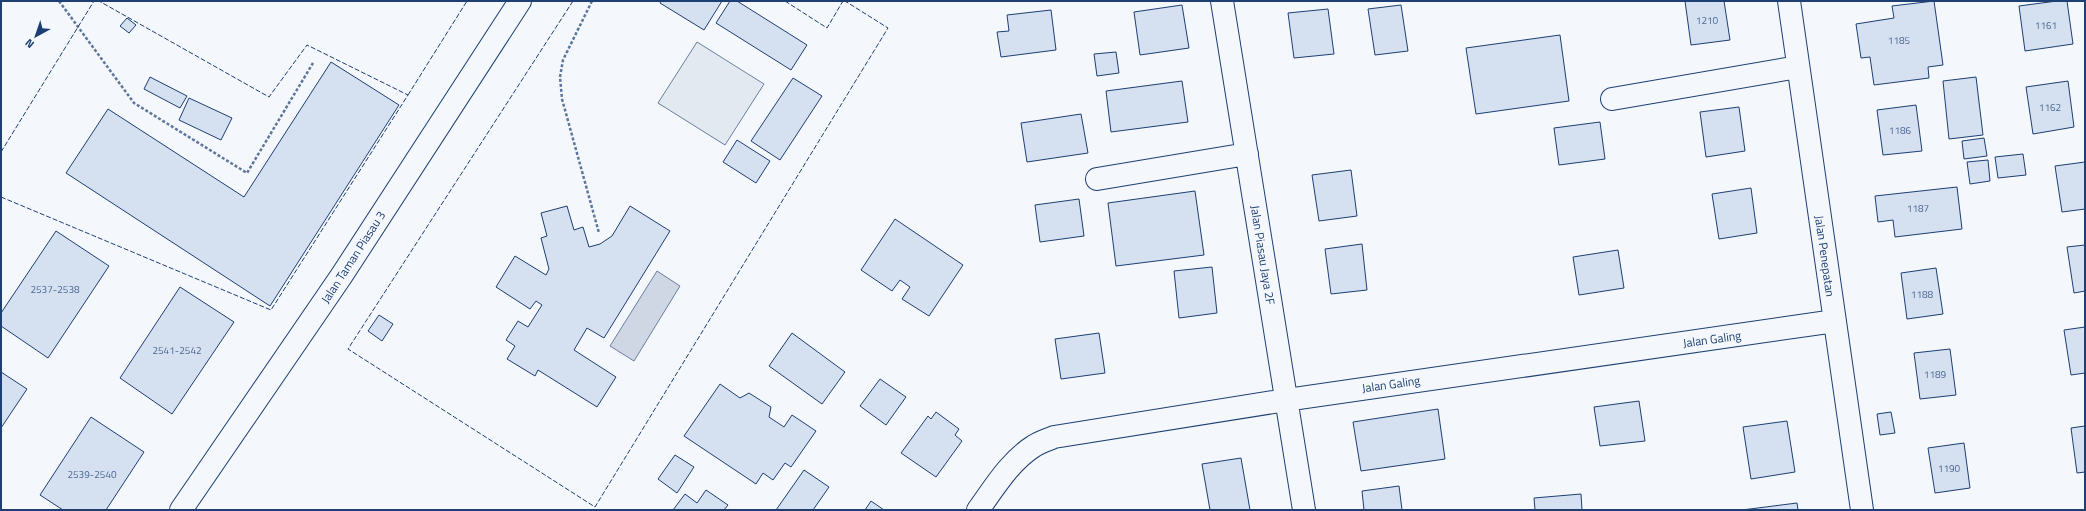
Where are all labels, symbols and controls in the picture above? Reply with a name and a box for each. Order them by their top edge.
house number: 1210 [1696,13,1719,28]
north arrow [16,16,56,56]
house number: 1161 [2035,18,2057,33]
house number: 1185 [1888,33,1911,48]
text: N [22,35,38,52]
house number: 1162 [2039,100,2061,115]
house number: 1186 [1889,123,1912,138]
house number: 1187 [1907,201,1929,216]
street label: Jalan Piasau Jaya 2F [1246,204,1280,306]
street label: Jalan Taman Piasau 3 [316,207,390,307]
street label: Jalan Penepatan [1810,214,1840,298]
house number: 2537-2538 [30,282,80,297]
house number: 1188 [1911,287,1934,302]
street label: Jalan Galing [1682,326,1742,352]
house number: 2541-2542 [152,343,202,358]
house number: 1189 [1924,367,1947,382]
street label: Jalan Galing [1361,371,1421,397]
house number: 1190 [1938,461,1961,476]
house number: 2539-2540 [67,467,117,482]

